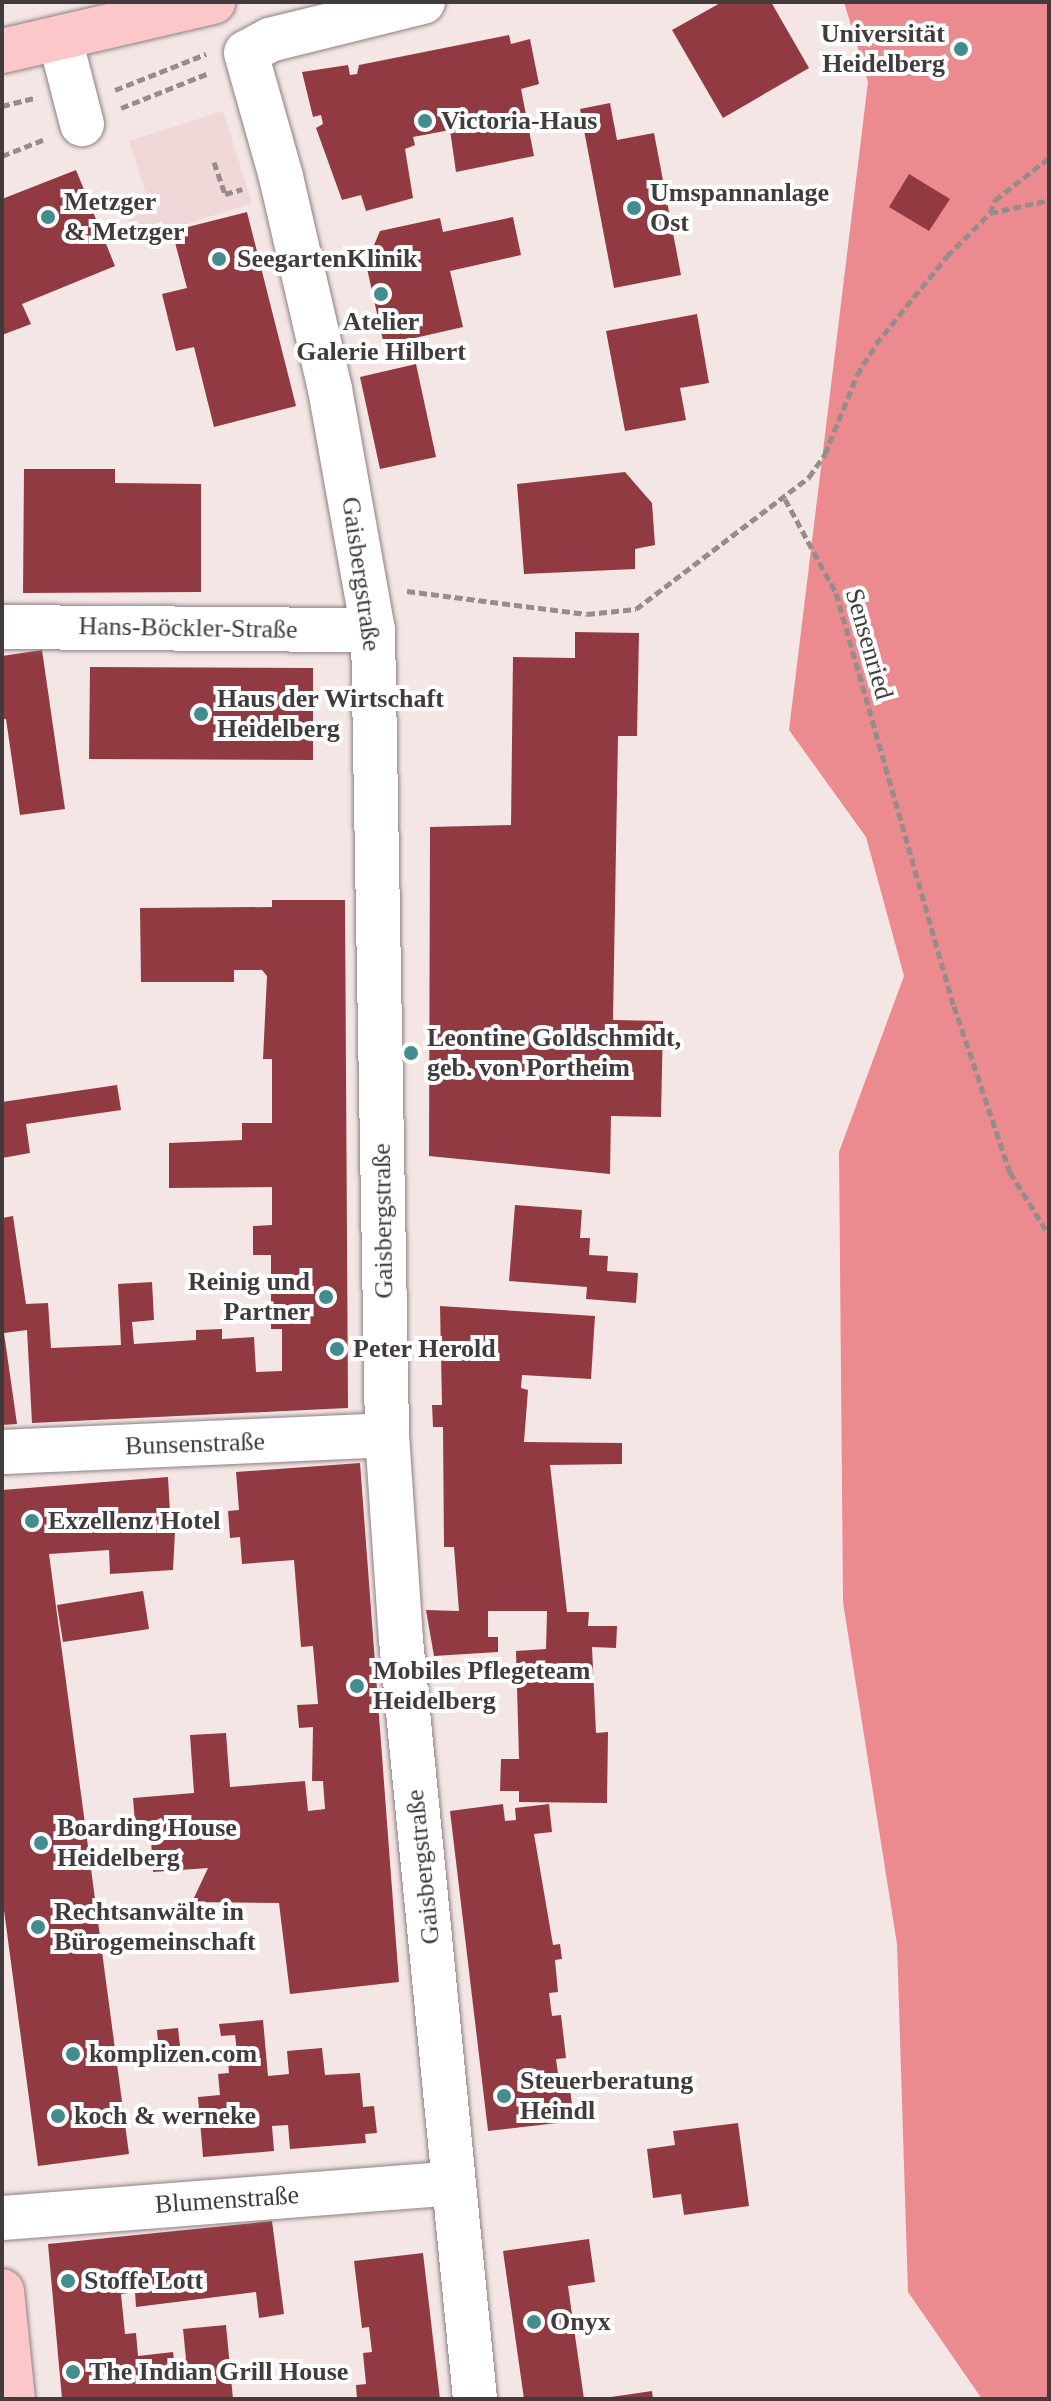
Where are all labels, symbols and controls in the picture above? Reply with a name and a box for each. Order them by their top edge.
place label: Universität Heidelberg [821,18,945,80]
marker: Universität Heidelberg [952,40,970,58]
place label: Victoria-Haus [441,105,597,137]
marker: Victoria-Haus [416,112,434,130]
place label: Umspannanlage Ost [650,177,829,238]
place label: Metzger & Metzger [64,186,185,248]
marker: Umspannanlage Ost [625,199,643,217]
marker: Metzger & Metzger [39,208,57,226]
place label: SeegartenKlinik [237,243,418,275]
marker: SeegartenKlinik [208,248,230,270]
marker: Atelier Galerie Hilbert [372,285,390,303]
place label: Atelier Galerie Hilbert [296,306,466,368]
street label: Gaisbergstraße [335,495,387,653]
street label: Sensenried [838,585,900,703]
street label: Hans-Böckler-Straße [78,610,298,646]
place label: Haus der Wirtschaft Heidelberg [217,683,445,744]
marker: Haus der Wirtschaft Heidelberg [192,705,210,723]
place label: Leontine Goldschmidt, geb. von Portheim [427,1022,681,1084]
marker: Leontine Goldschmidt, geb. von Portheim [402,1044,420,1062]
street label: Gaisbergstraße [366,1143,400,1299]
place label: Reinig und Partner [188,1266,310,1328]
marker: Reinig und Partner [317,1288,335,1306]
place label: Peter Herold [353,1333,496,1365]
marker: Peter Herold [328,1340,346,1358]
street label: Bunsenstraße [124,1426,266,1462]
place label: Exzellenz Hotel [48,1505,221,1537]
marker: Exzellenz Hotel [23,1512,41,1530]
place label: Mobiles Pflegeteam Heidelberg [373,1655,590,1716]
marker: Mobiles Pflegeteam Heidelberg [348,1677,366,1695]
street label: Gaisbergstraße [399,1788,447,1946]
place label: Boarding House Heidelberg [57,1812,237,1874]
marker: Boarding House Heidelberg [32,1834,50,1852]
place label: Rechtsanwälte in Bürogemeinschaft [54,1896,256,1958]
marker: Rechtsanwälte in Bürogemeinschaft [29,1918,47,1936]
place label: komplizen.com [89,2038,257,2070]
marker: komplizen.com [64,2045,82,2063]
place label: Steuerberatung Heindl [520,2065,693,2126]
marker: Steuerberatung Heindl [495,2087,513,2105]
place label: koch & werneke [74,2100,256,2132]
marker: koch & werneke [49,2107,67,2125]
street label: Blumenstraße [154,2179,300,2221]
place label: Stoffe Lott [84,2265,203,2297]
marker: Stoffe Lott [59,2272,77,2290]
place label: Onyx [550,2306,611,2338]
marker: Onyx [525,2313,543,2331]
place label: The Indian Grill House [89,2356,348,2388]
marker: The Indian Grill House [64,2363,82,2381]

